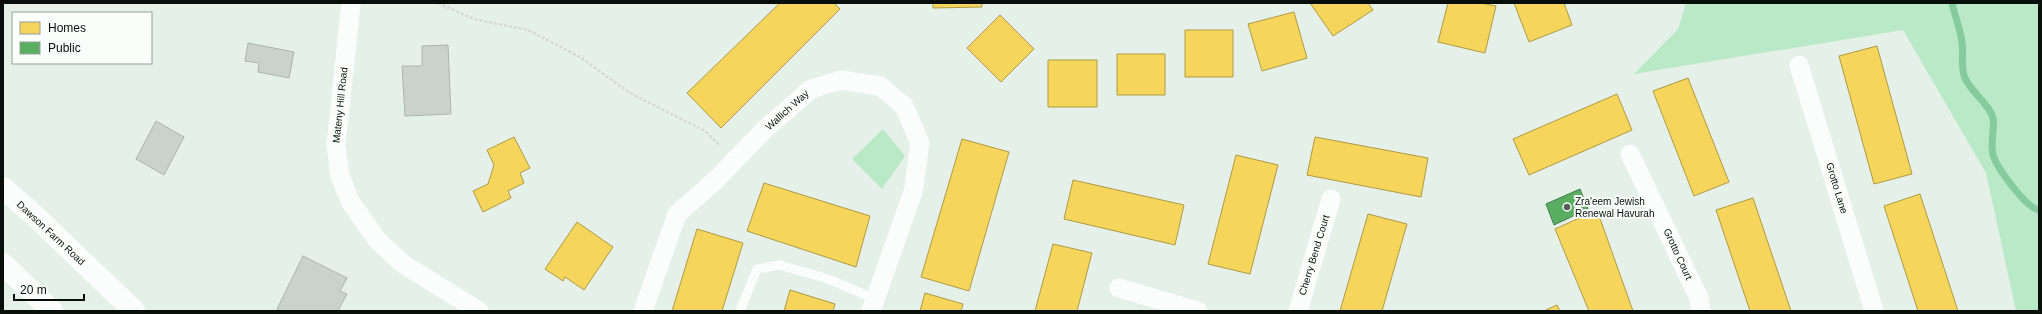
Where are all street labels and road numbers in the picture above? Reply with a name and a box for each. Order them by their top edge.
street label: Mateny Hill Road [331,67,349,143]
street label: Wallich Way [763,88,811,132]
street label: Grotto Lane [1824,161,1850,215]
street label: Dawson Farm Road [15,199,87,267]
street label: Cherry Bend Court [1297,213,1332,296]
street label: Grotto Court [1661,227,1695,281]

